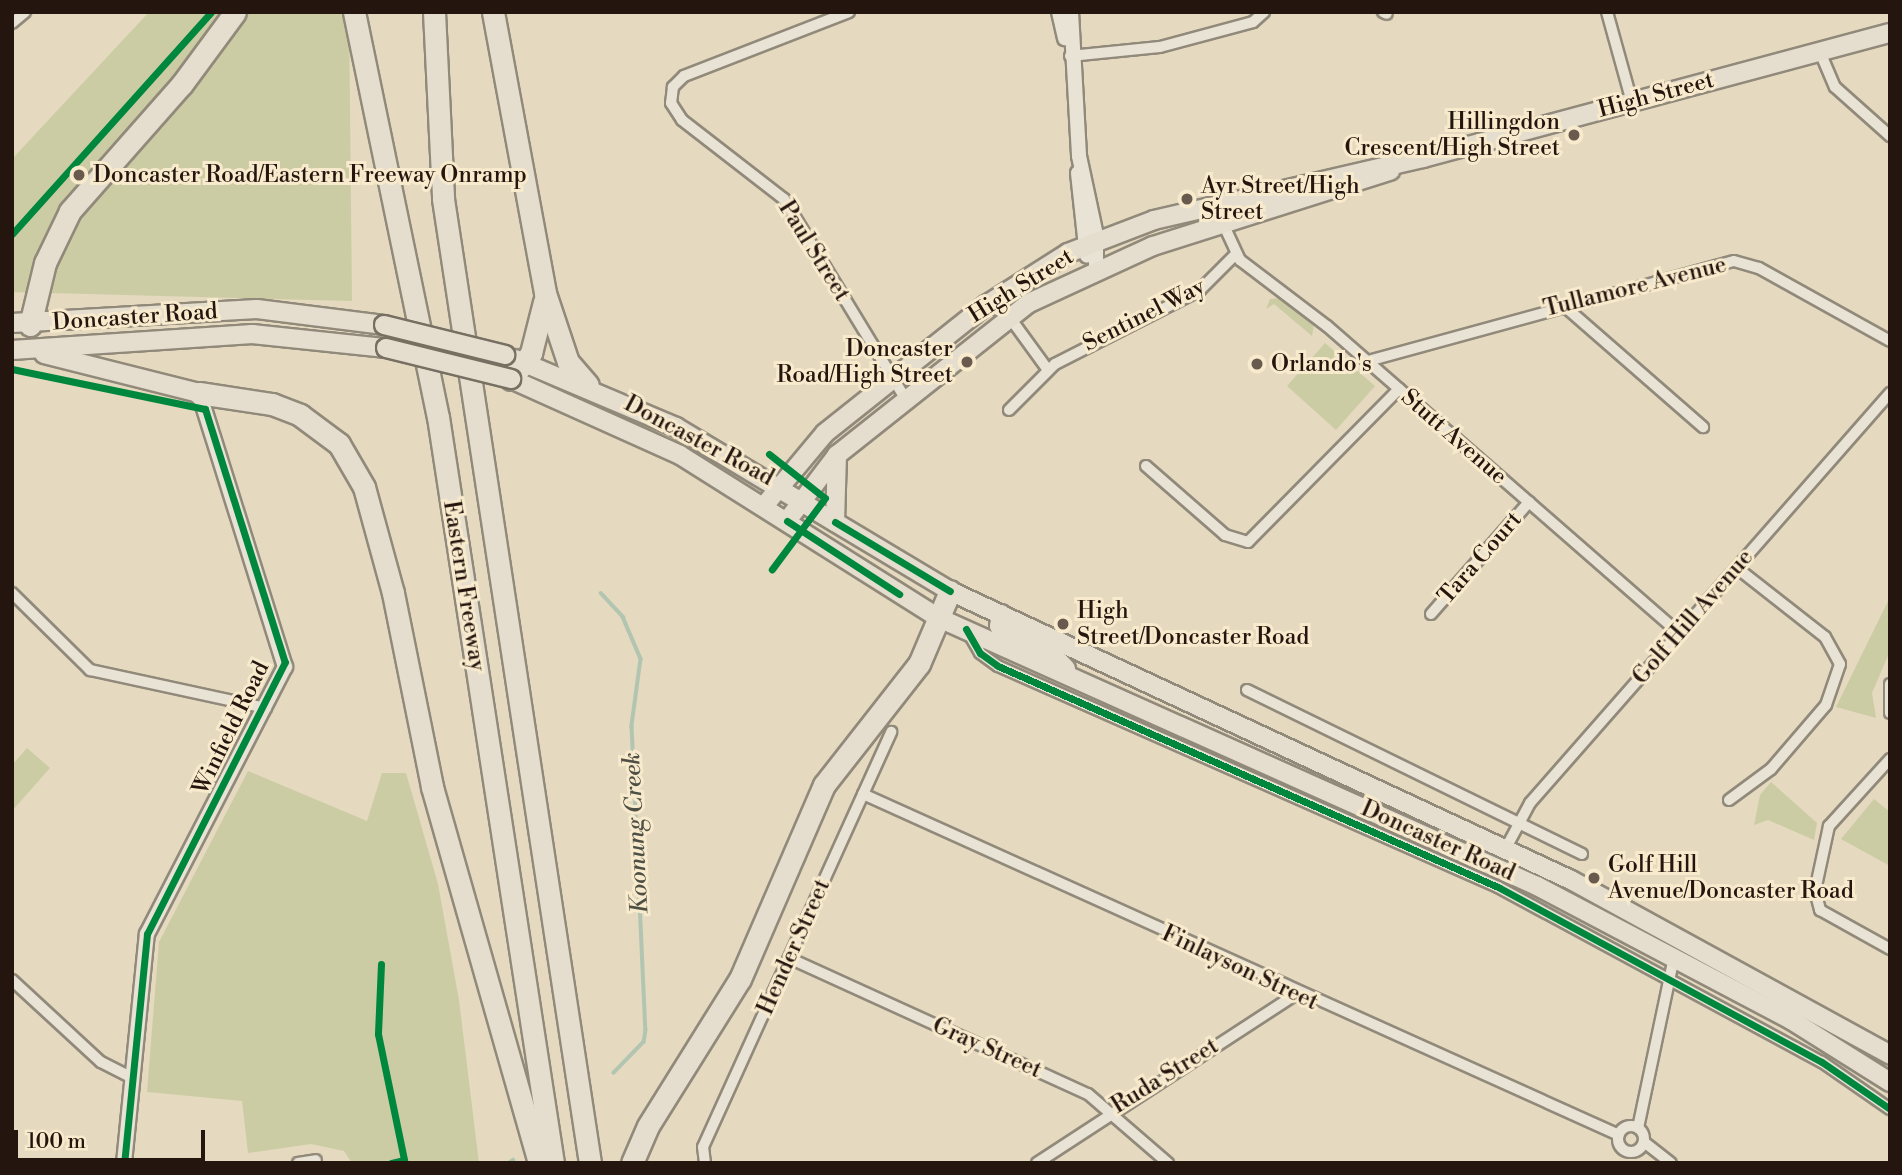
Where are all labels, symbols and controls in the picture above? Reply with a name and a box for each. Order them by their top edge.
street label: High Street [1595,66,1717,124]
place label: Hillingdon Crescent/High Street [1344,108,1560,162]
marker: Hillingdon Crescent/High Street [1566,127,1582,143]
place label: Doncaster Road/Eastern Freeway Onramp [93,161,527,189]
marker: Doncaster Road/Eastern Freeway Onramp [71,167,87,183]
place label: Ayr Street/High Street [1201,172,1360,226]
marker: Ayr Street/High Street [1179,191,1195,207]
street label: Paul Street [772,196,856,306]
street label: High Street [963,243,1079,329]
street label: Tullamore Avenue [1541,251,1729,323]
street label: Sentinel Way [1078,272,1210,358]
street label: Doncaster Road [51,297,219,337]
place label: Doncaster Road/High Street [776,335,953,389]
place label: Orlando's [1271,350,1372,378]
marker: Doncaster Road/High Street [959,354,975,370]
marker: Orlando's [1249,356,1265,372]
street label: Stutt Avenue [1395,384,1513,490]
street label: Doncaster Road [619,390,779,492]
street label: Eastern Freeway [437,499,491,673]
street label: Tara Court [1432,506,1528,610]
street label: Golf Hill Avenue [1627,544,1759,690]
place label: High Street/Doncaster Road [1077,597,1309,651]
marker: High Street/Doncaster Road [1055,616,1071,632]
street label: Winfield Road [187,657,275,799]
water label: Koonung Creek [618,751,656,915]
street label: Doncaster Road [1357,795,1519,887]
place label: Golf Hill Avenue/Doncaster Road [1608,851,1854,905]
marker: Golf Hill Avenue/Doncaster Road [1586,870,1602,886]
street label: Hender Street [752,875,836,1019]
street label: Finlayson Street [1157,920,1323,1016]
street label: Gray Street [928,1012,1046,1084]
street label: Ruda Street [1106,1032,1224,1120]
scale bar [18,1116,208,1160]
text: 100 m [27,1129,86,1155]

